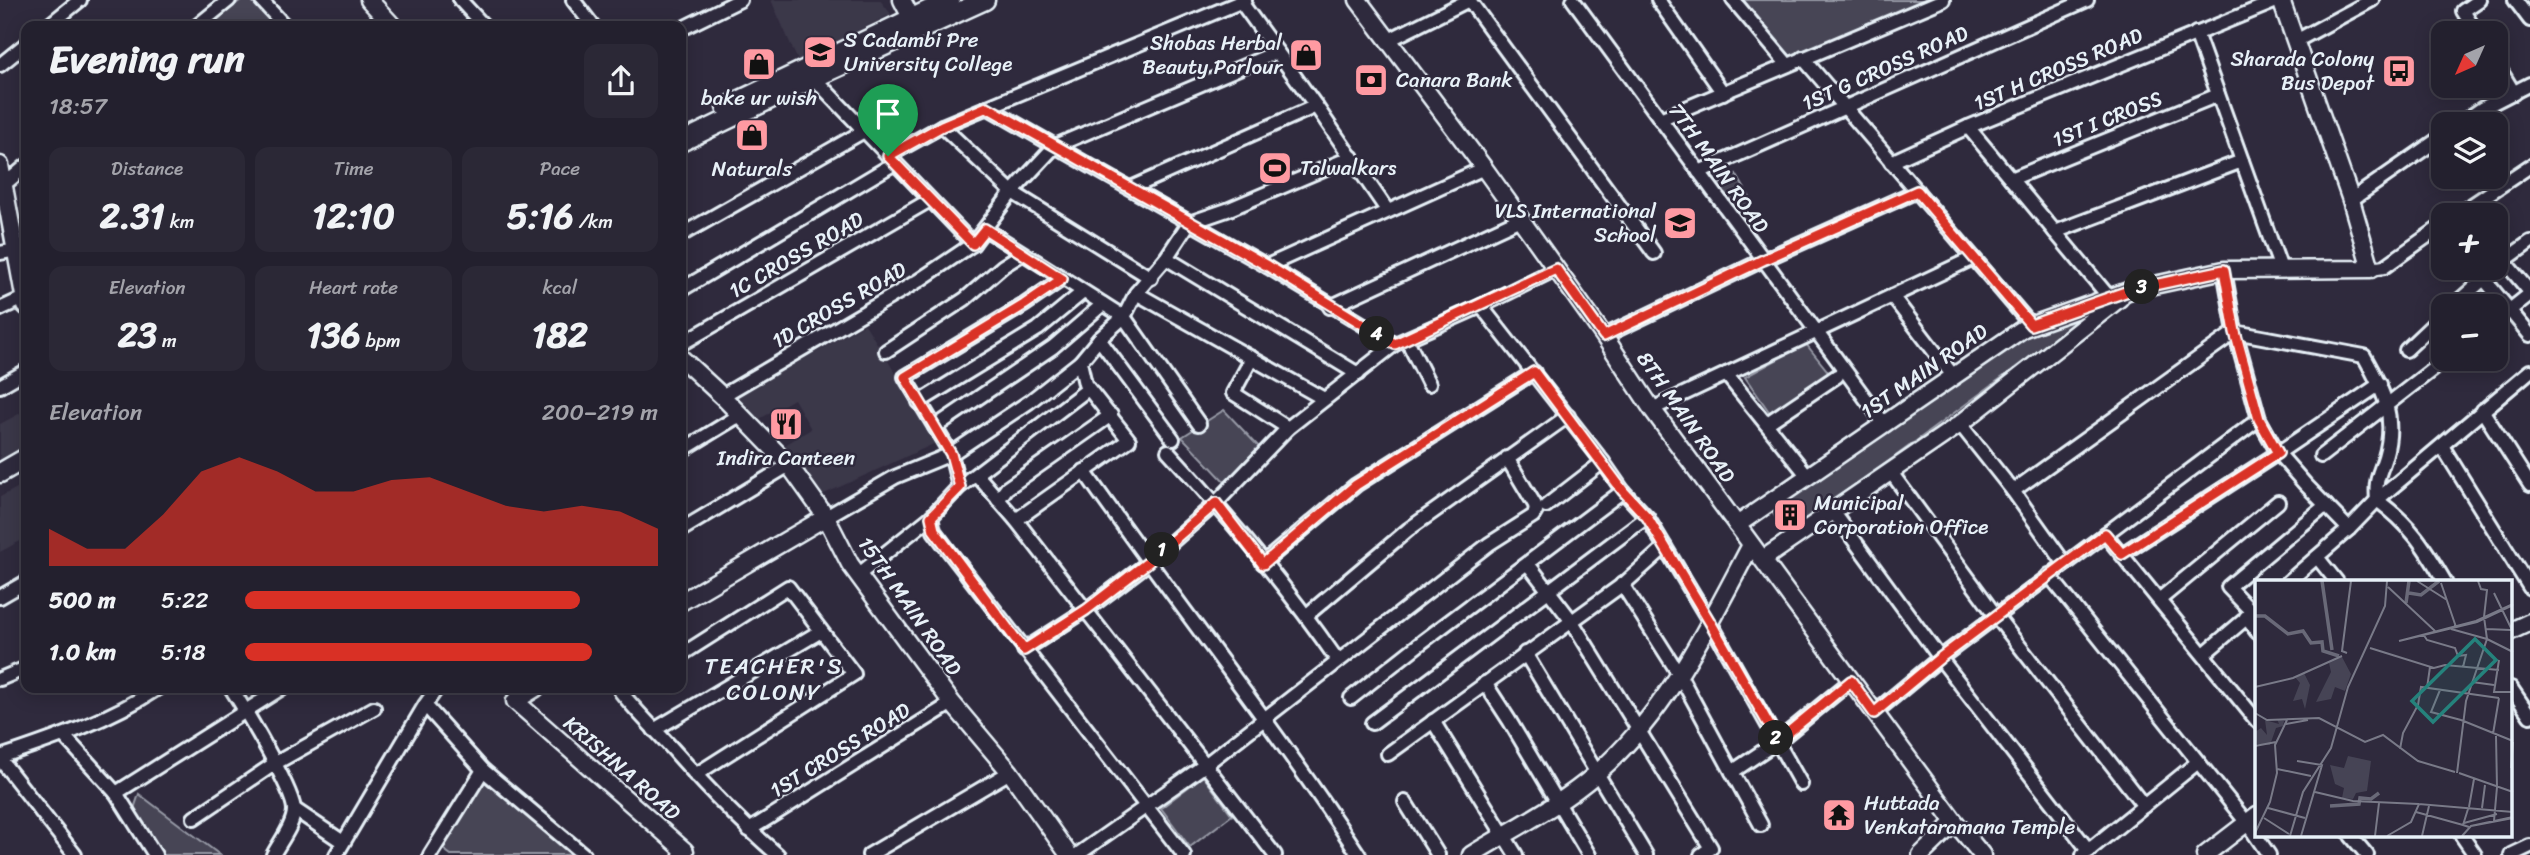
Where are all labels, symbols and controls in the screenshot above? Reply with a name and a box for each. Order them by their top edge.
street label: 1ST G CROSS ROAD [1795,14,1975,122]
street label: 1ST H CROSS ROAD [1967,16,2149,122]
place label: S Cadambi Pre University College [844,21,1012,83]
north arrow [2431,21,2508,98]
map controls [2431,21,2508,371]
place label: Shobas Herbal Beauty Parlour [1142,24,1283,86]
text: Evening run [49,26,245,93]
school or university icon: S Cadambi Pre University College [801,33,839,71]
shop icon: Shobas Herbal Beauty Parlour [1287,36,1325,74]
place label: Sharada Colony Bus Depot [2231,40,2376,102]
button: share [584,44,658,118]
shop icon: bake ur wish [740,45,778,83]
bus stop icon: Sharada Colony Bus Depot [2380,52,2418,90]
bank icon: Canara Bank [1352,61,1390,99]
place label: Canara Bank [1396,61,1513,99]
place label: bake ur wish [701,79,817,117]
street label: 1ST I CROSS [2046,80,2168,158]
pin [858,84,918,156]
text: 18:57 [49,86,107,127]
icon: arrive [869,95,907,133]
street label: 7TH MAIN ROAD [1658,95,1780,242]
button: layers [2431,112,2508,189]
shop icon: Naturals [733,116,771,154]
sports icon: Talwalkars [1256,149,1294,187]
place label: Talwalkars [1300,149,1397,187]
place label: Naturals [712,150,793,188]
text: Distance [111,152,183,185]
text: Time [333,152,374,185]
text: Pace [540,152,580,185]
text: 2.31 [100,185,165,247]
text: 12:10 [312,185,395,247]
text: 5:16 [507,185,574,247]
place label: VLS International School [1495,192,1657,254]
street label: 1C CROSS ROAD [721,201,871,309]
button: + [2431,203,2508,280]
school or university icon: VLS International School [1661,204,1699,242]
text: km [165,205,194,238]
text: /km [574,205,613,238]
street label: 1D CROSS ROAD [764,251,914,359]
pin: 3 [2124,270,2160,304]
text: 3 [2136,270,2147,303]
text: Elevation [109,271,186,304]
text: Heart rate [309,271,398,304]
text: kcal [543,271,577,304]
button: − [2431,294,2508,371]
text: 23 [118,304,157,366]
text: 136 [306,304,361,366]
text: 182 [532,304,588,366]
street label: 1ST MAIN ROAD [1852,313,1996,429]
pin: 4 [1360,316,1394,352]
text: 4 [1371,317,1382,350]
text: m [157,324,177,357]
text: bpm [361,324,401,357]
street label: 8TH MAIN ROAD [1626,343,1746,492]
text: Elevation [49,392,142,433]
text: 200–219 m [542,392,658,433]
restaurant icon: Indira Canteen [767,405,805,443]
place label: Indira Canteen [716,439,855,477]
place label: Municipal Corporation Office [1814,484,1988,546]
building icon: Municipal Corporation Office [1771,496,1809,534]
street label: 15TH MAIN ROAD [847,528,973,684]
pin: 1 [1144,532,1180,568]
text: 1 [1157,533,1166,566]
text: 500 m [49,580,116,621]
text: 5:22 [161,580,209,621]
inset map [2255,580,2512,838]
text: 1.0 km [49,632,116,673]
text: 5:18 [161,632,206,673]
district label: TEACHER'S COLONY [704,646,844,713]
street label: 1ST CROSS ROAD [762,691,918,809]
street label: KRISHNA ROAD [554,706,690,831]
pin: 2 [1758,720,1794,756]
text: 2 [1770,721,1781,754]
place label: Huttada Venkataramana Temple [1864,784,2076,846]
temple icon: Huttada Venkataramana Temple [1820,796,1858,834]

